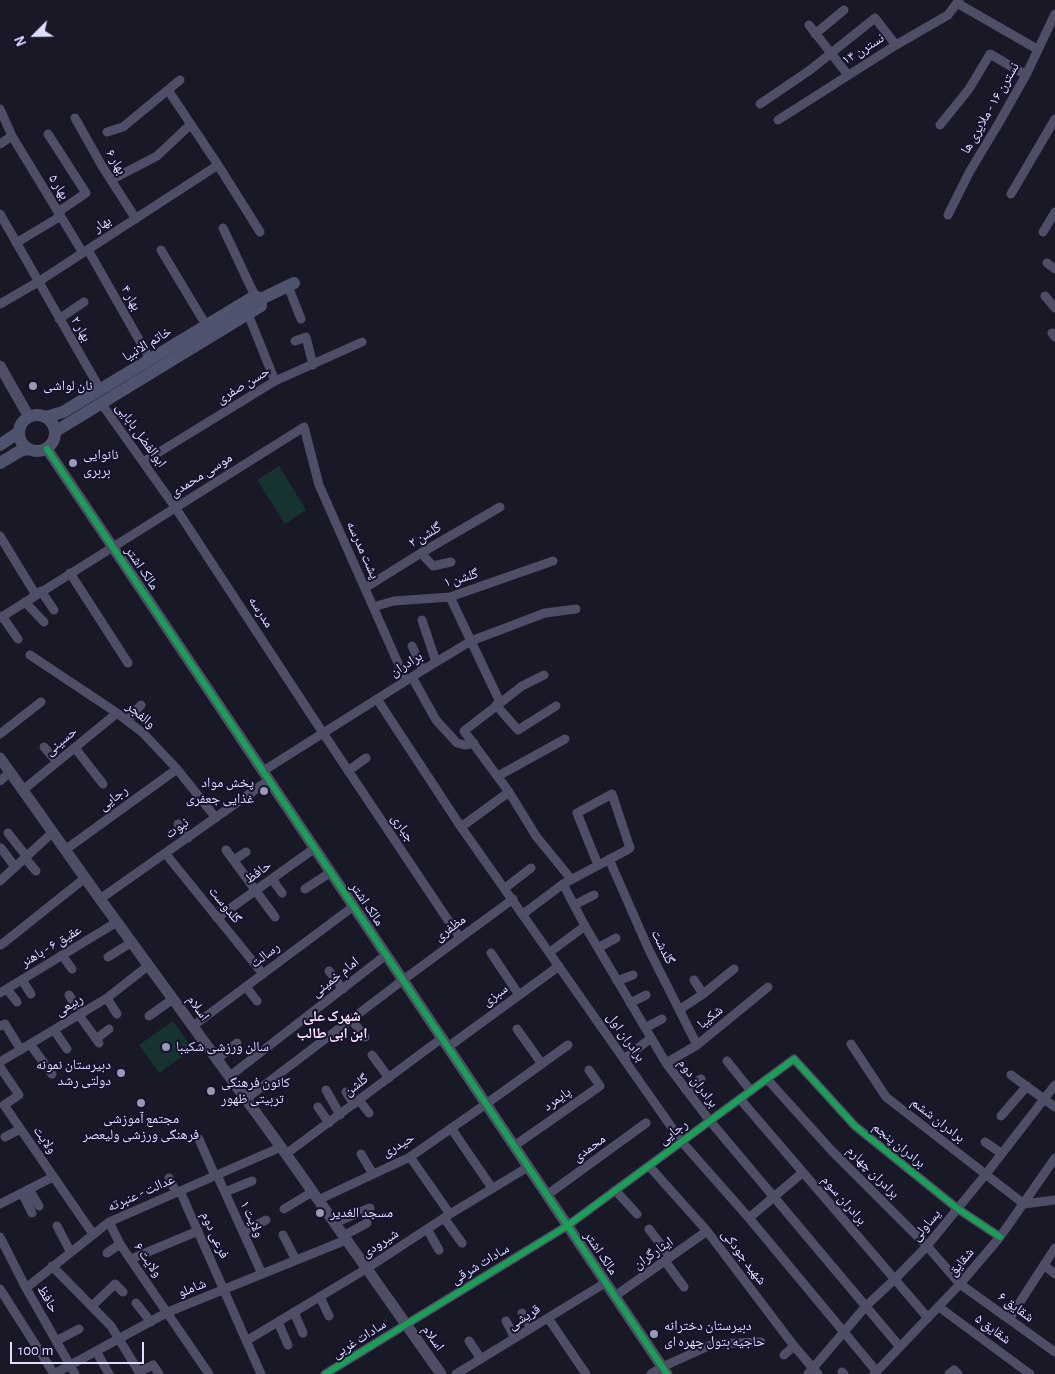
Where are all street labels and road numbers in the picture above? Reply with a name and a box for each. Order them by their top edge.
street label: نسترن ۱۴ [839,29,887,69]
street label: نسترن ۱۶ - ملایری ها [957,59,1023,157]
street label: بهار ۶ [102,146,130,178]
street label: بهار ۵ [45,171,73,203]
street label: بهار [90,212,114,236]
street label: بهار ۴ [117,282,145,314]
street label: بهار ۲ [67,313,95,345]
street label: خاتم الانبیا [120,323,174,365]
street label: حسن صفری [213,362,273,408]
street label: ابوالفضل بابایی [112,399,170,471]
street label: موسی محمدی [167,449,235,501]
street label: پشت مدرسه [343,518,383,582]
street label: گلشن ۲ [406,519,444,551]
street label: مالک اشتر [121,543,163,593]
street label: گلشن ۱ [442,565,480,591]
street label: مدرسه [245,593,277,631]
street label: برادران [386,647,426,681]
street label: والفجر [123,698,159,732]
street label: حسینی [41,723,81,759]
street label: رجایی [95,782,131,814]
street label: جباری [387,811,419,845]
street label: نبوت [162,814,192,842]
street label: حافظ [241,857,275,887]
street label: مالک اشتر [346,879,388,929]
street label: گلدوست [205,883,245,927]
street label: مظفری [431,911,469,945]
street label: عقیق ۶ - باهنر [17,921,85,971]
street label: گلدشت [647,927,679,967]
street label: رسالت [247,938,283,972]
street label: امام خمینی [308,953,362,1001]
street label: سبزی [479,980,511,1010]
street label: ربیعی [52,990,86,1020]
street label: اسلام [183,992,213,1024]
street label: شکیبا [694,1002,726,1032]
street label: برادران اول [603,1009,649,1065]
street label: برادران دوم [674,1055,722,1111]
street label: گلشن [340,1070,372,1100]
street label: پایمرد [540,1083,574,1115]
street label: برادران ششم [908,1094,968,1146]
street label: رجایی [655,1116,691,1148]
street label: برادران پنجم [869,1118,929,1172]
street label: ولایت [30,1123,60,1157]
street label: حیدری [379,1129,417,1161]
street label: محمدی [569,1130,609,1166]
street label: برادران چهارم [843,1142,903,1202]
street label: عدالت - عنبرته [105,1171,177,1215]
street label: برادران سوم [818,1172,870,1228]
street label: ولایت ۱ [236,1198,268,1240]
street label: یساولی [908,1206,944,1244]
street label: فرعی دوم [197,1209,233,1261]
street label: شیرودی [358,1225,402,1261]
street label: شهید جودکی [718,1226,770,1288]
street label: مالک اشتر [580,1228,622,1278]
street label: ایثارگران [630,1233,676,1273]
street label: ولایت ۶ [130,1239,166,1281]
street label: سادات شرقی [448,1240,512,1288]
street label: شقایق [944,1244,978,1280]
street label: شاملو [175,1275,209,1301]
street label: حافظ [33,1282,63,1316]
street label: شقایق ۶ [995,1288,1037,1326]
street label: قریشی [505,1301,543,1333]
street label: شقایق ۵ [972,1310,1014,1348]
street label: سادات غربی [329,1316,389,1362]
street label: اسلام [418,1322,448,1354]

